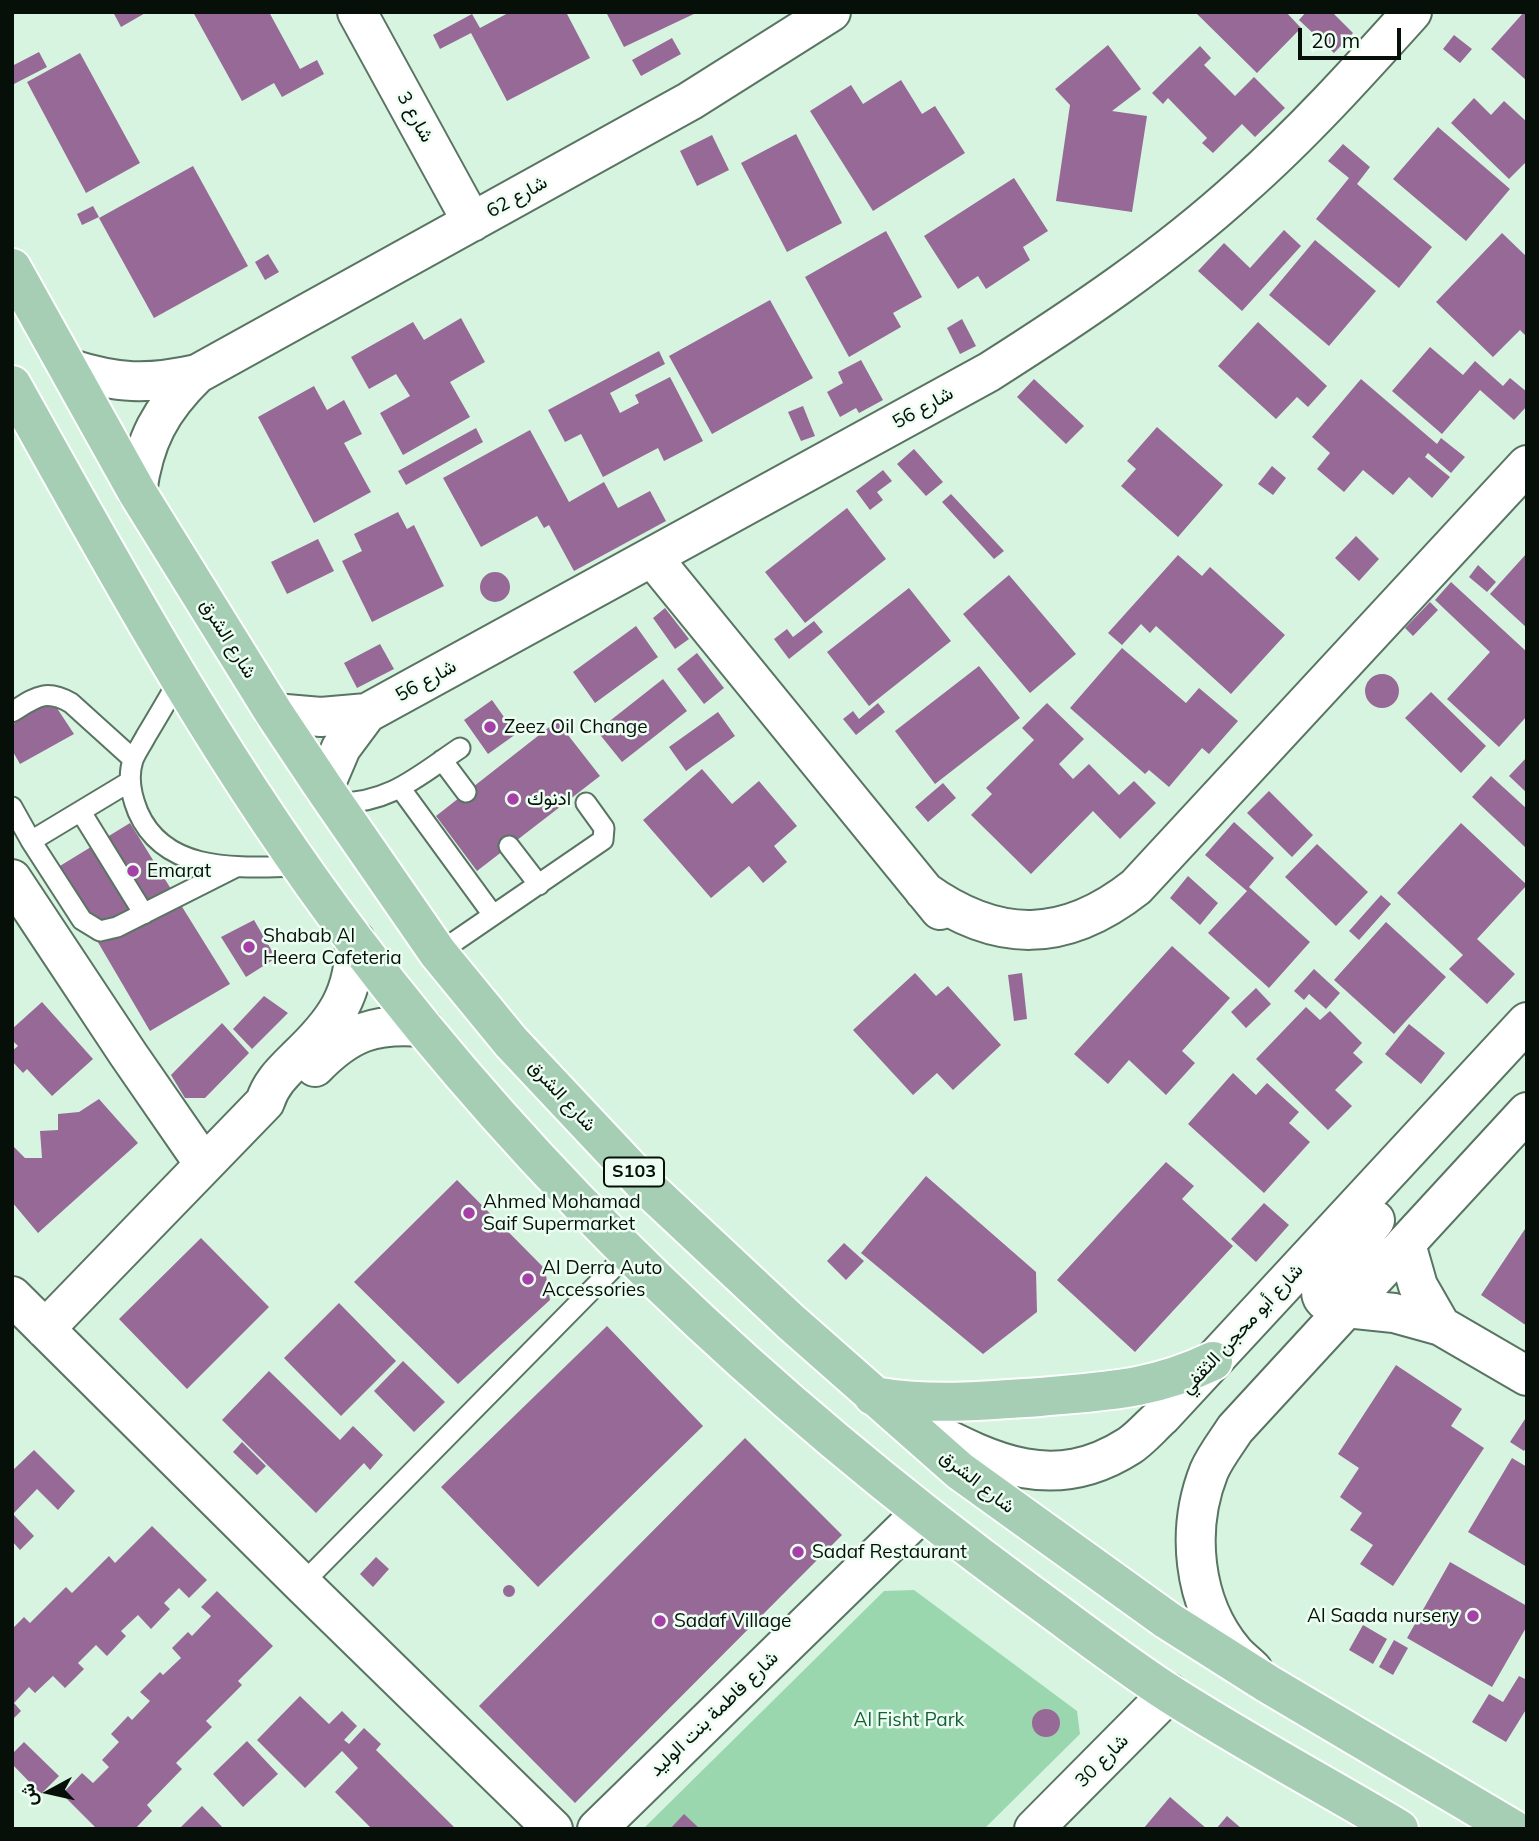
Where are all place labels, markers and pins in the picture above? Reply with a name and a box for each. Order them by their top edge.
place label: Zeez Oil Change [504,716,648,738]
marker: Zeez Oil Change [482,719,498,735]
place label: ادنوك [527,788,571,810]
marker: ادنوك [505,791,521,807]
place label: Emarat [147,860,211,882]
marker: Emarat [125,863,141,879]
place label: Shabab Al Heera Cafeteria [263,925,402,969]
marker: Shabab Al Heera Cafeteria [241,939,257,955]
place label: Ahmed Mohamad Saif Supermarket [483,1191,641,1235]
marker: Ahmed Mohamad Saif Supermarket [461,1205,477,1221]
place label: Al Derra Auto Accessories [542,1257,662,1301]
marker: Al Derra Auto Accessories [520,1271,536,1287]
place label: Sadaf Restaurant [812,1541,967,1563]
marker: Sadaf Restaurant [790,1544,806,1560]
place label: Al Saada nursery [1307,1605,1459,1627]
marker: Al Saada nursery [1465,1608,1481,1624]
place label: Sadaf Village [674,1610,791,1632]
marker: Sadaf Village [652,1613,668,1629]

